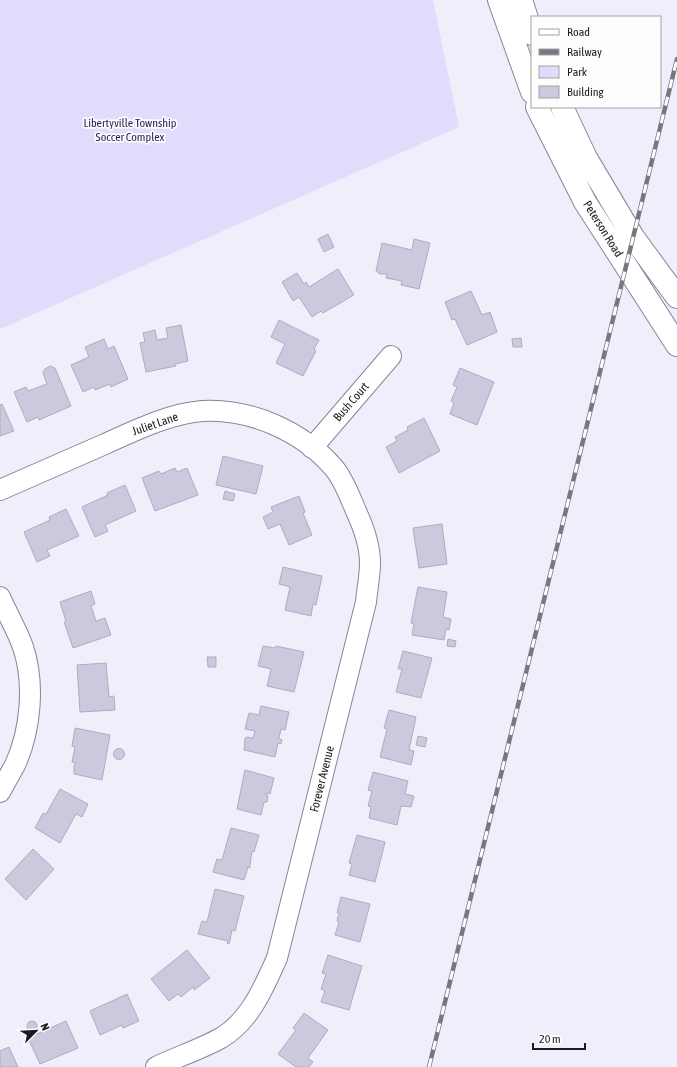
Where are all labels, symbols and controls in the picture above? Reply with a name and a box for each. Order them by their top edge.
legend [531,16,661,108]
text: Road [567,25,590,39]
text: Railway [567,45,602,59]
text: Park [567,65,588,79]
text: Building [567,85,605,99]
park label: Libertyville Township Soccer Complex [84,116,177,144]
street label: Peterson Road [580,198,626,260]
street label: Bush Court [330,379,372,424]
street label: Juliet Lane [130,410,180,438]
street label: Forever Avenue [307,744,337,814]
north arrow [16,1011,56,1051]
text: N [38,1022,52,1032]
scale bar [533,1025,585,1051]
text: 20 m [539,1032,561,1046]

